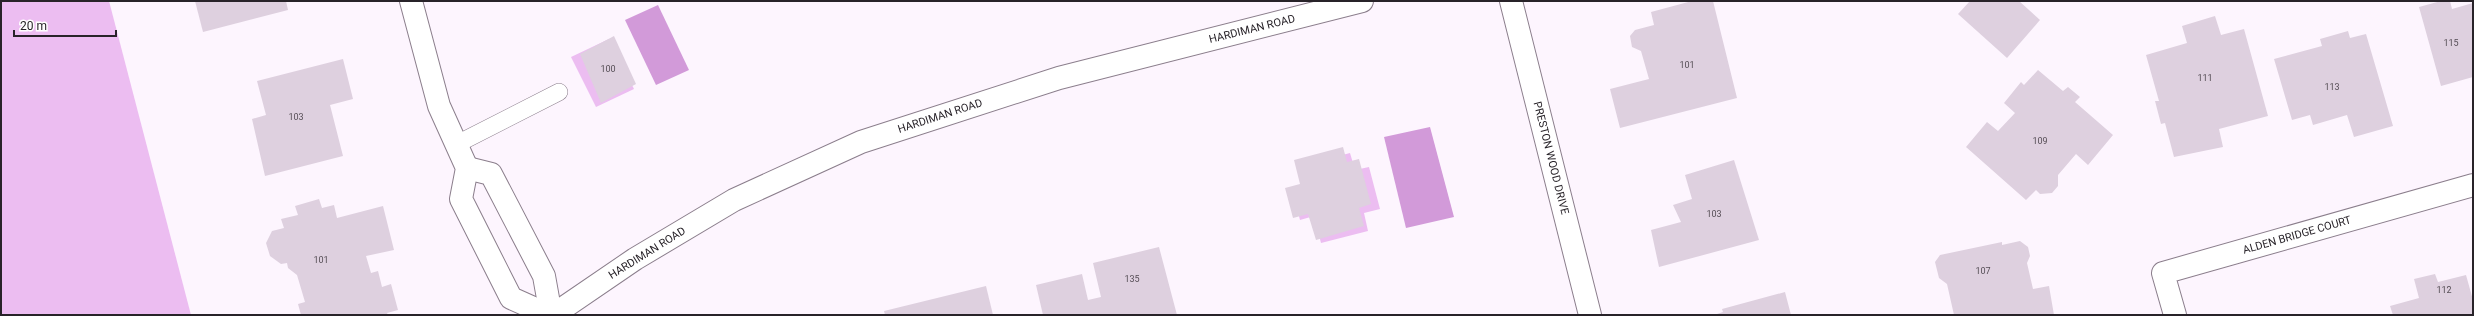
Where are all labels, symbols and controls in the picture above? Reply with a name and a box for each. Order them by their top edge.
scale bar [14,12,116,38]
street label: HARDIMAN ROAD [1208,12,1296,46]
text: 20 m [20,19,47,33]
house number: 115 [2443,38,2459,48]
house number: 101 [1679,60,1695,70]
house number: 100 [600,64,616,74]
house number: 111 [2197,73,2213,83]
house number: 113 [2324,82,2340,92]
street label: HARDIMAN ROAD [896,96,984,136]
street label: PRESTON WOOD DRIVE [1531,100,1571,216]
house number: 103 [288,112,304,122]
house number: 109 [2032,136,2048,146]
house number: 103 [1706,209,1722,219]
street label: ALDEN BRIDGE COURT [2241,213,2353,257]
street label: HARDIMAN ROAD [606,224,688,282]
house number: 101 [313,255,329,265]
house number: 107 [1975,266,1991,276]
house number: 135 [1124,274,1140,284]
house number: 112 [2436,285,2452,295]

